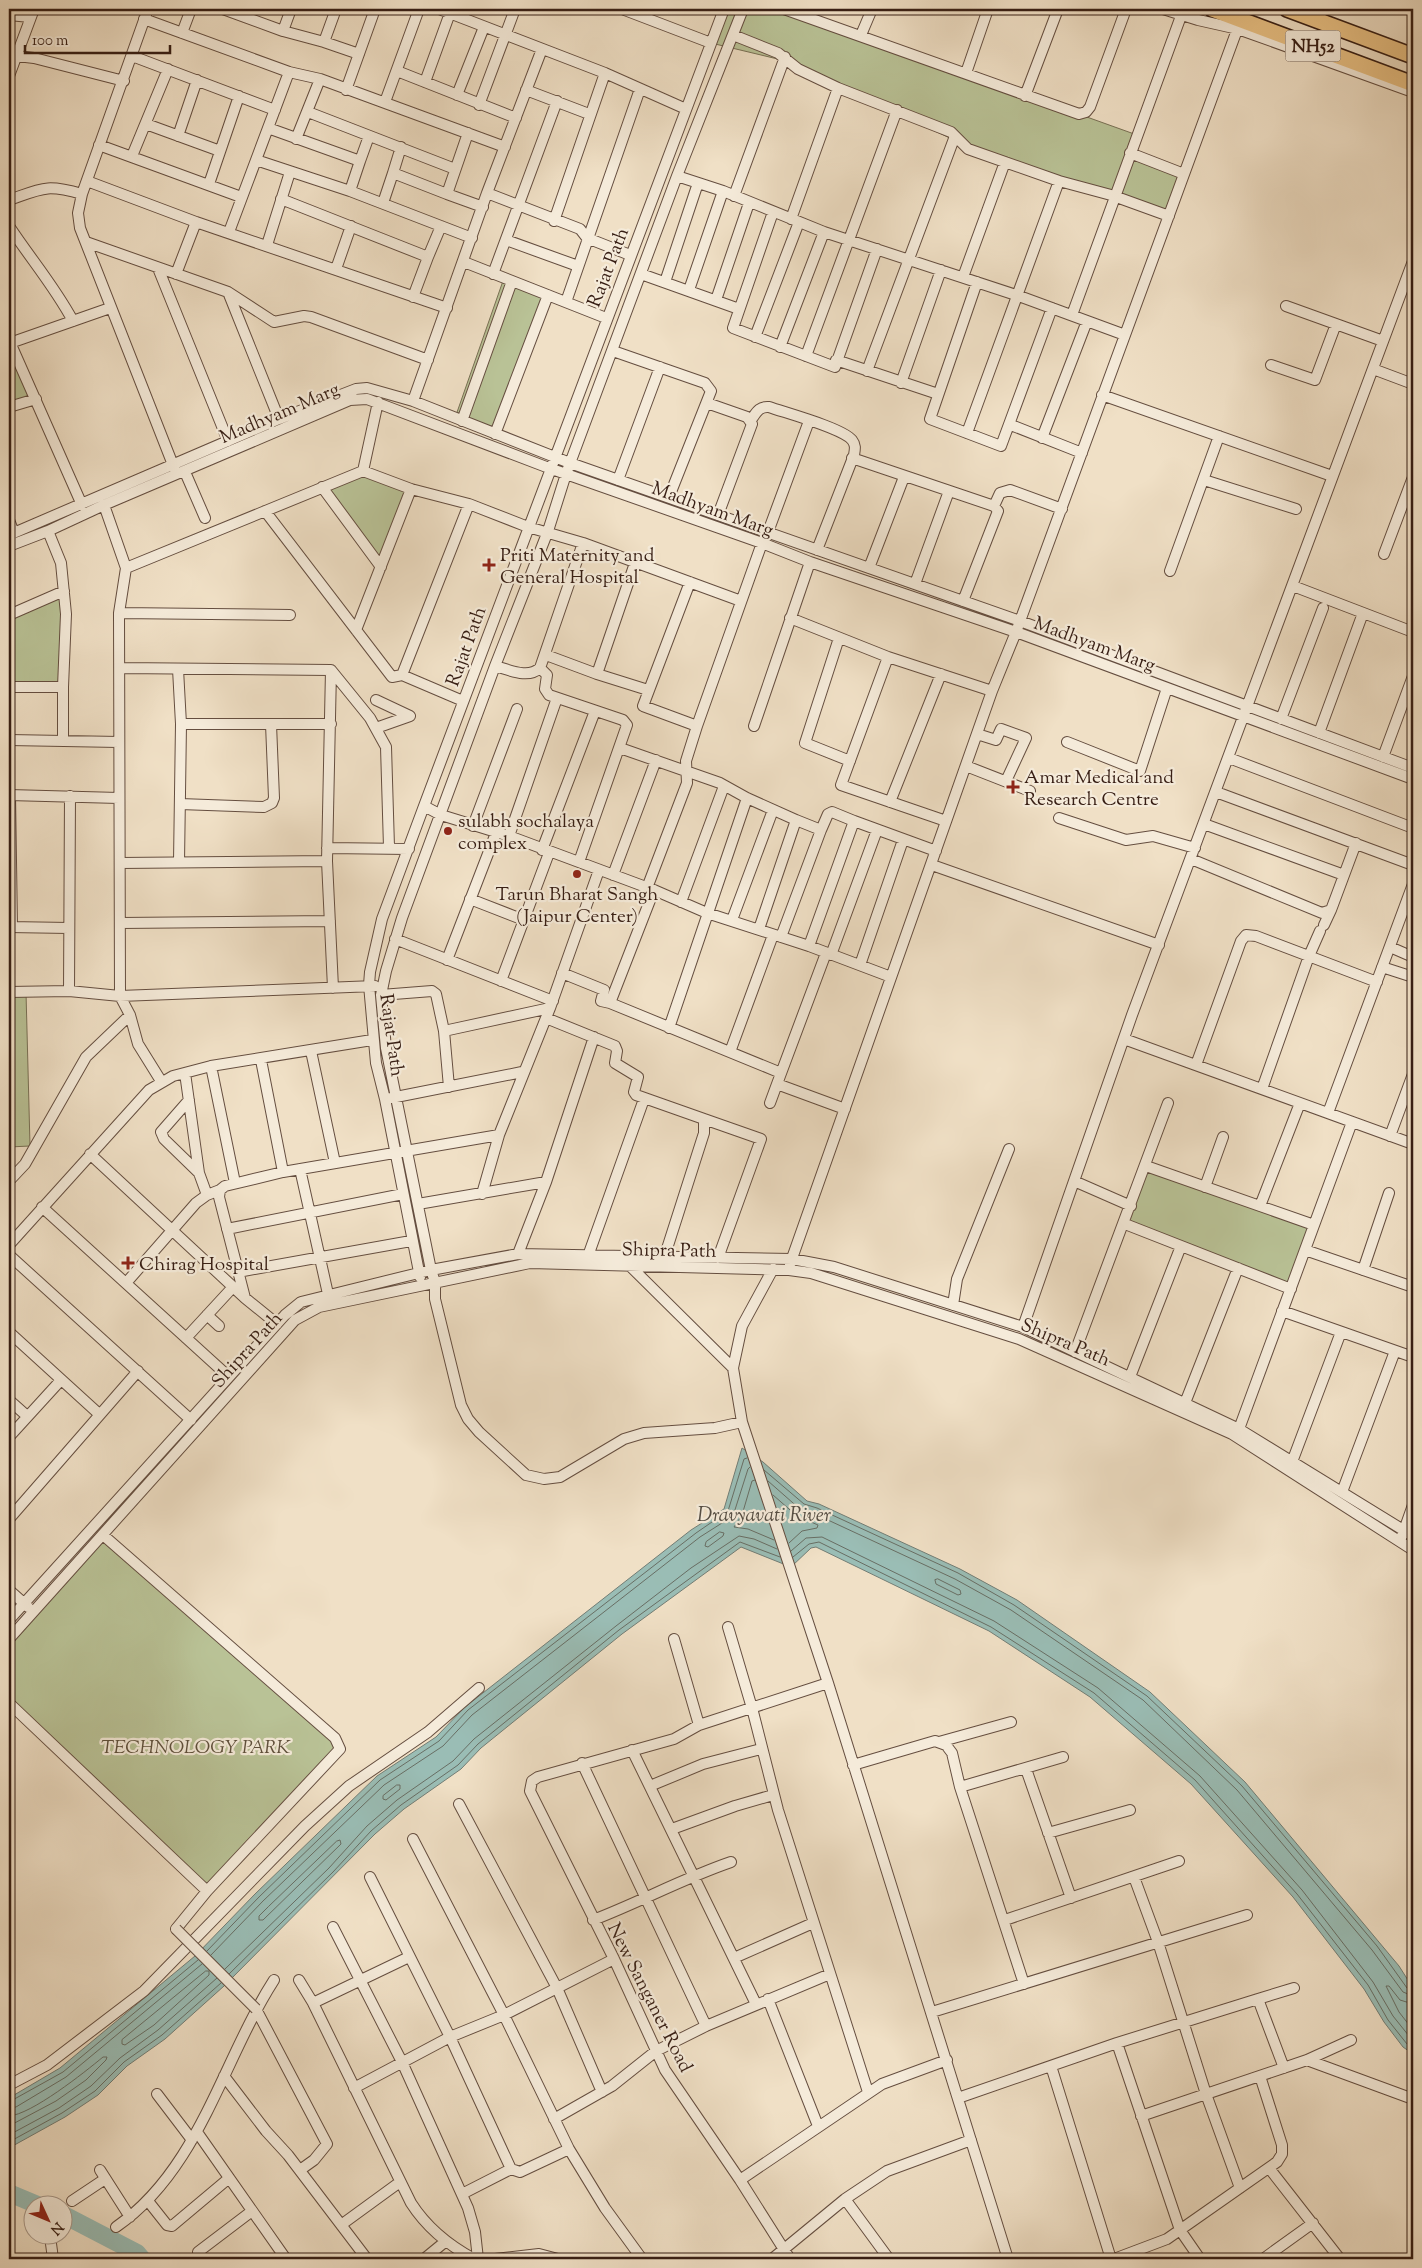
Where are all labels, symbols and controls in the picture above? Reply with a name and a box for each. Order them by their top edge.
scale bar [25,22,170,54]
road number: NH52 [1286,30,1340,61]
text: 100 m [32,31,69,52]
street label: Rajat Path [582,224,637,312]
street label: Madhyam Marg [216,377,344,452]
street label: Madhyam Marg [647,476,777,545]
place label: Priti Maternity and General Hospital [500,543,655,592]
marker: Priti Maternity and General Hospital [482,558,496,572]
street label: Rajat Path [440,603,494,691]
street label: Madhyam Marg [1029,611,1159,680]
place label: Amar Medical and Research Centre [1024,765,1174,814]
marker: Amar Medical and Research Centre [1006,780,1020,794]
place label: sulabh sochalaya complex [458,809,594,858]
marker: sulabh sochalaya complex [442,825,454,837]
marker: Tarun Bharat Sangh (Jaipur Center) [571,868,583,880]
place label: Tarun Bharat Sangh (Jaipur Center) [496,882,658,931]
street label: Rajat Path [371,992,410,1078]
street label: Shipra Path [621,1237,717,1266]
place label: Chirag Hospital [139,1252,269,1279]
marker: Chirag Hospital [121,1256,135,1270]
street label: Shipra Path [206,1306,290,1395]
street label: Shipra Path [1016,1312,1114,1374]
water label: Dravyavati River [697,1502,831,1531]
park label: TECHNOLOGY PARK [101,1735,291,1762]
street label: New Sanganer Road [599,1919,698,2078]
north arrow [22,2196,72,2246]
text: N [45,2217,67,2239]

